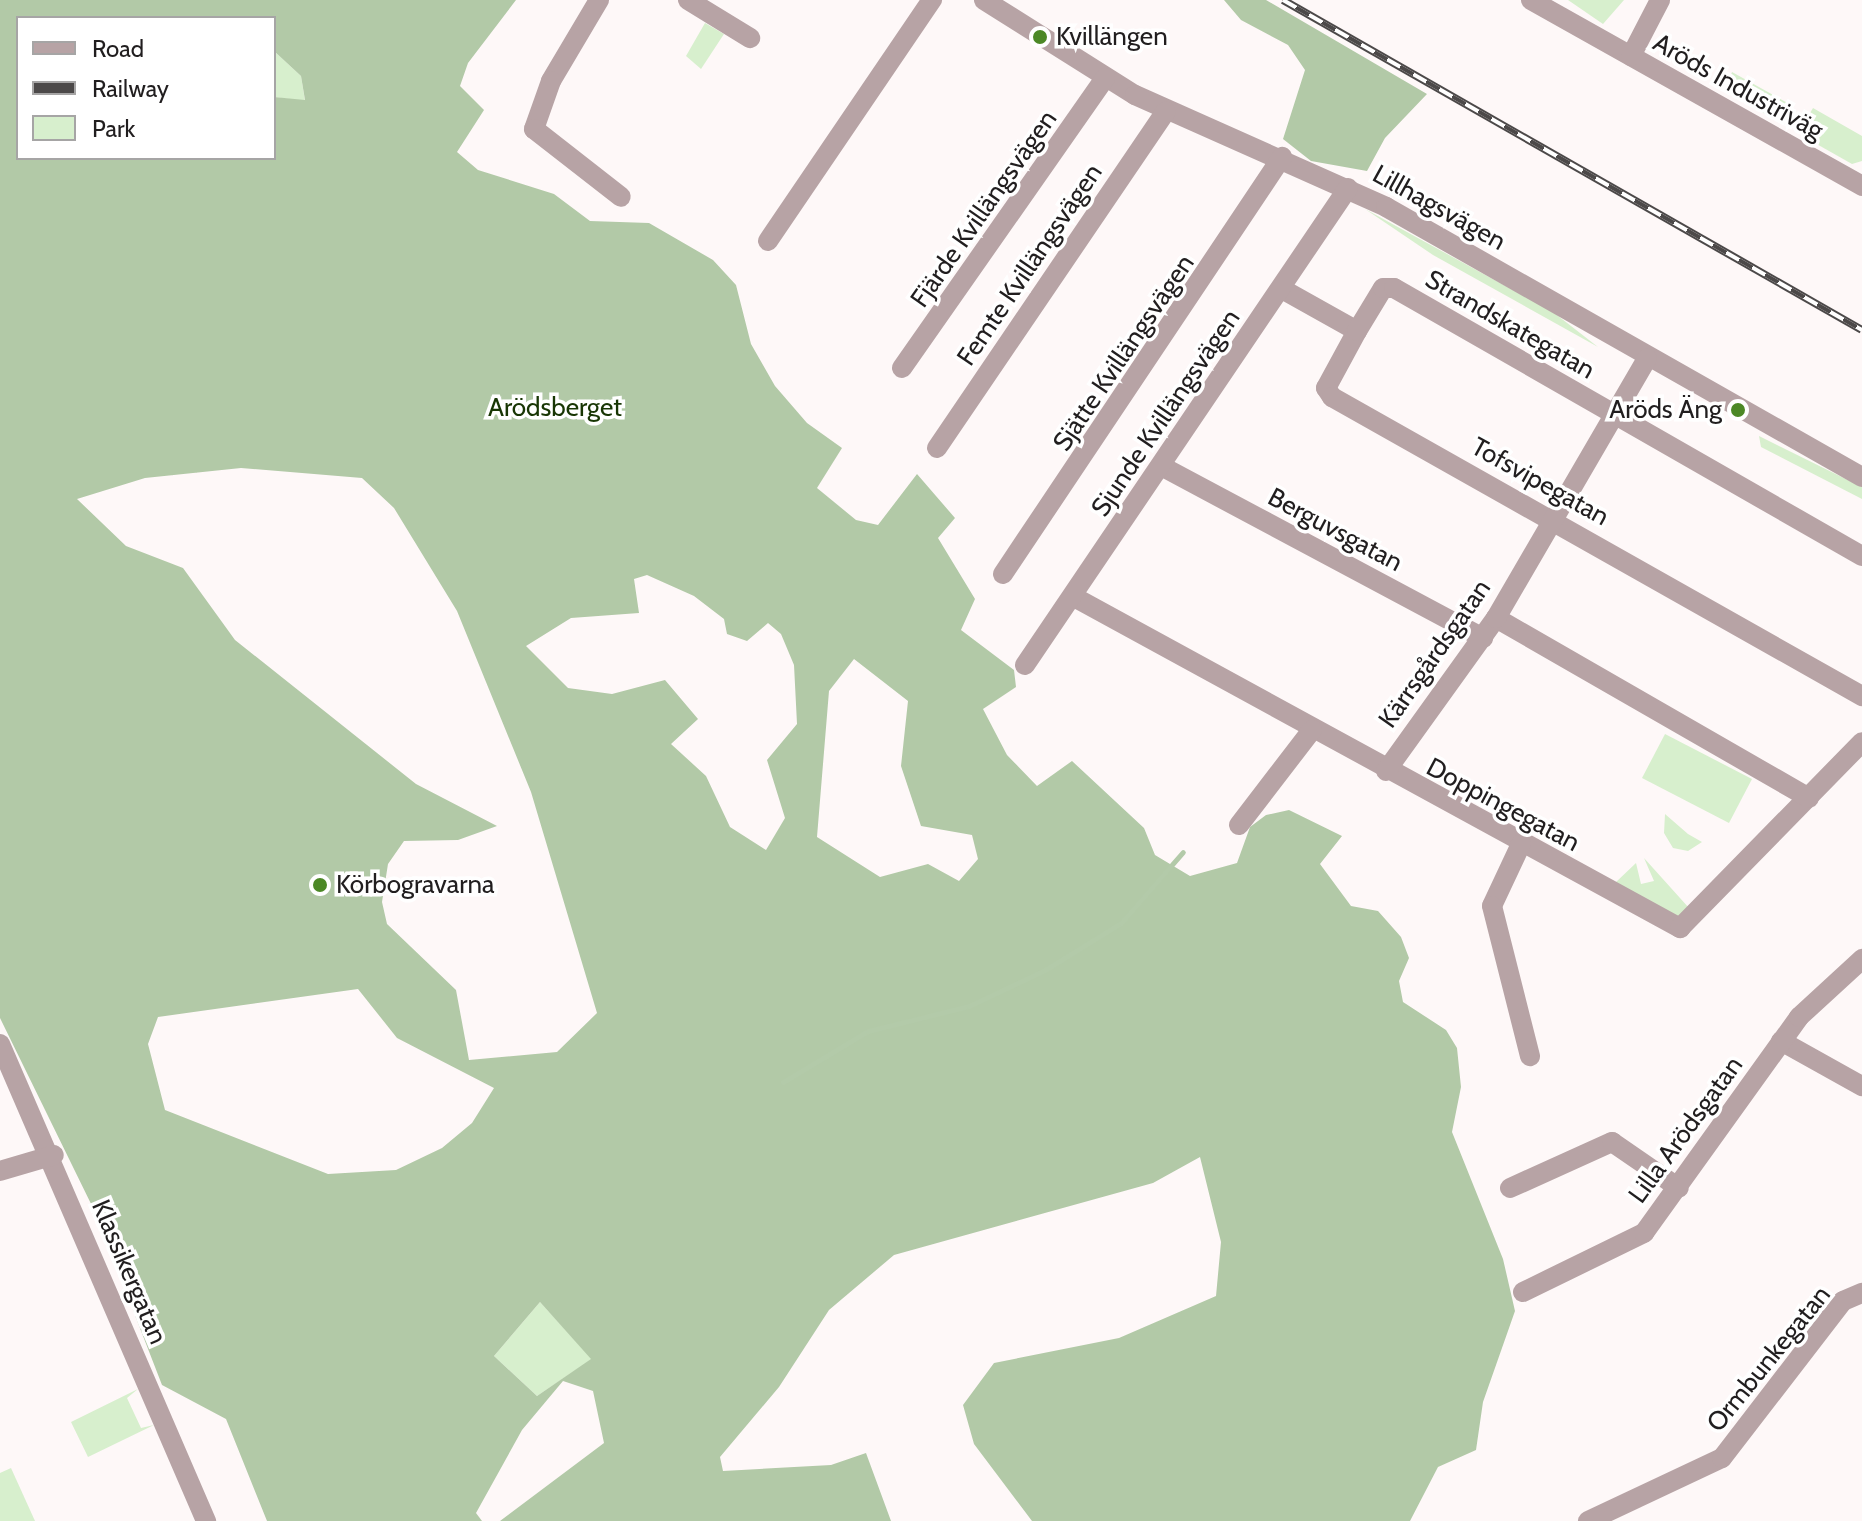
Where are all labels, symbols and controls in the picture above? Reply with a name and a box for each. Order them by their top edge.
legend [16,16,276,160]
place label: Kvillängen [1056,21,1168,53]
street label: Aröds Industriväg [1648,27,1828,147]
marker: Kvillängen [1031,28,1049,46]
text: Road [92,34,144,63]
text: Railway [92,74,169,103]
street label: Fjärde Kvillängsvägen [904,104,1064,314]
text: Park [92,114,135,143]
street label: Femte Kvillängsvägen [951,158,1109,372]
street label: Lillhagsvägen [1367,159,1511,257]
street label: Sjätte Kvillängsvägen [1047,249,1201,457]
street label: Strandskategatan [1420,264,1600,386]
street label: Sjunde Kvillängsvägen [1085,304,1247,522]
park label: Arödsberget [488,392,622,424]
place label: Aröds Äng [1609,394,1722,426]
marker: Aröds Äng [1729,401,1747,419]
street label: Tofsvipegatan [1466,431,1614,533]
street label: Berguvsgatan [1262,482,1408,578]
street label: Kärrsgårdsgatan [1372,574,1498,734]
street label: Doppingegatan [1421,751,1585,859]
place label: Körbogravarna [336,869,494,901]
marker: Körbogravarna [311,876,329,894]
street label: Lilla Arödsgatan [1622,1051,1750,1209]
street label: Klassikergatan [85,1195,173,1349]
street label: Ormbunkegatan [1701,1280,1837,1438]

